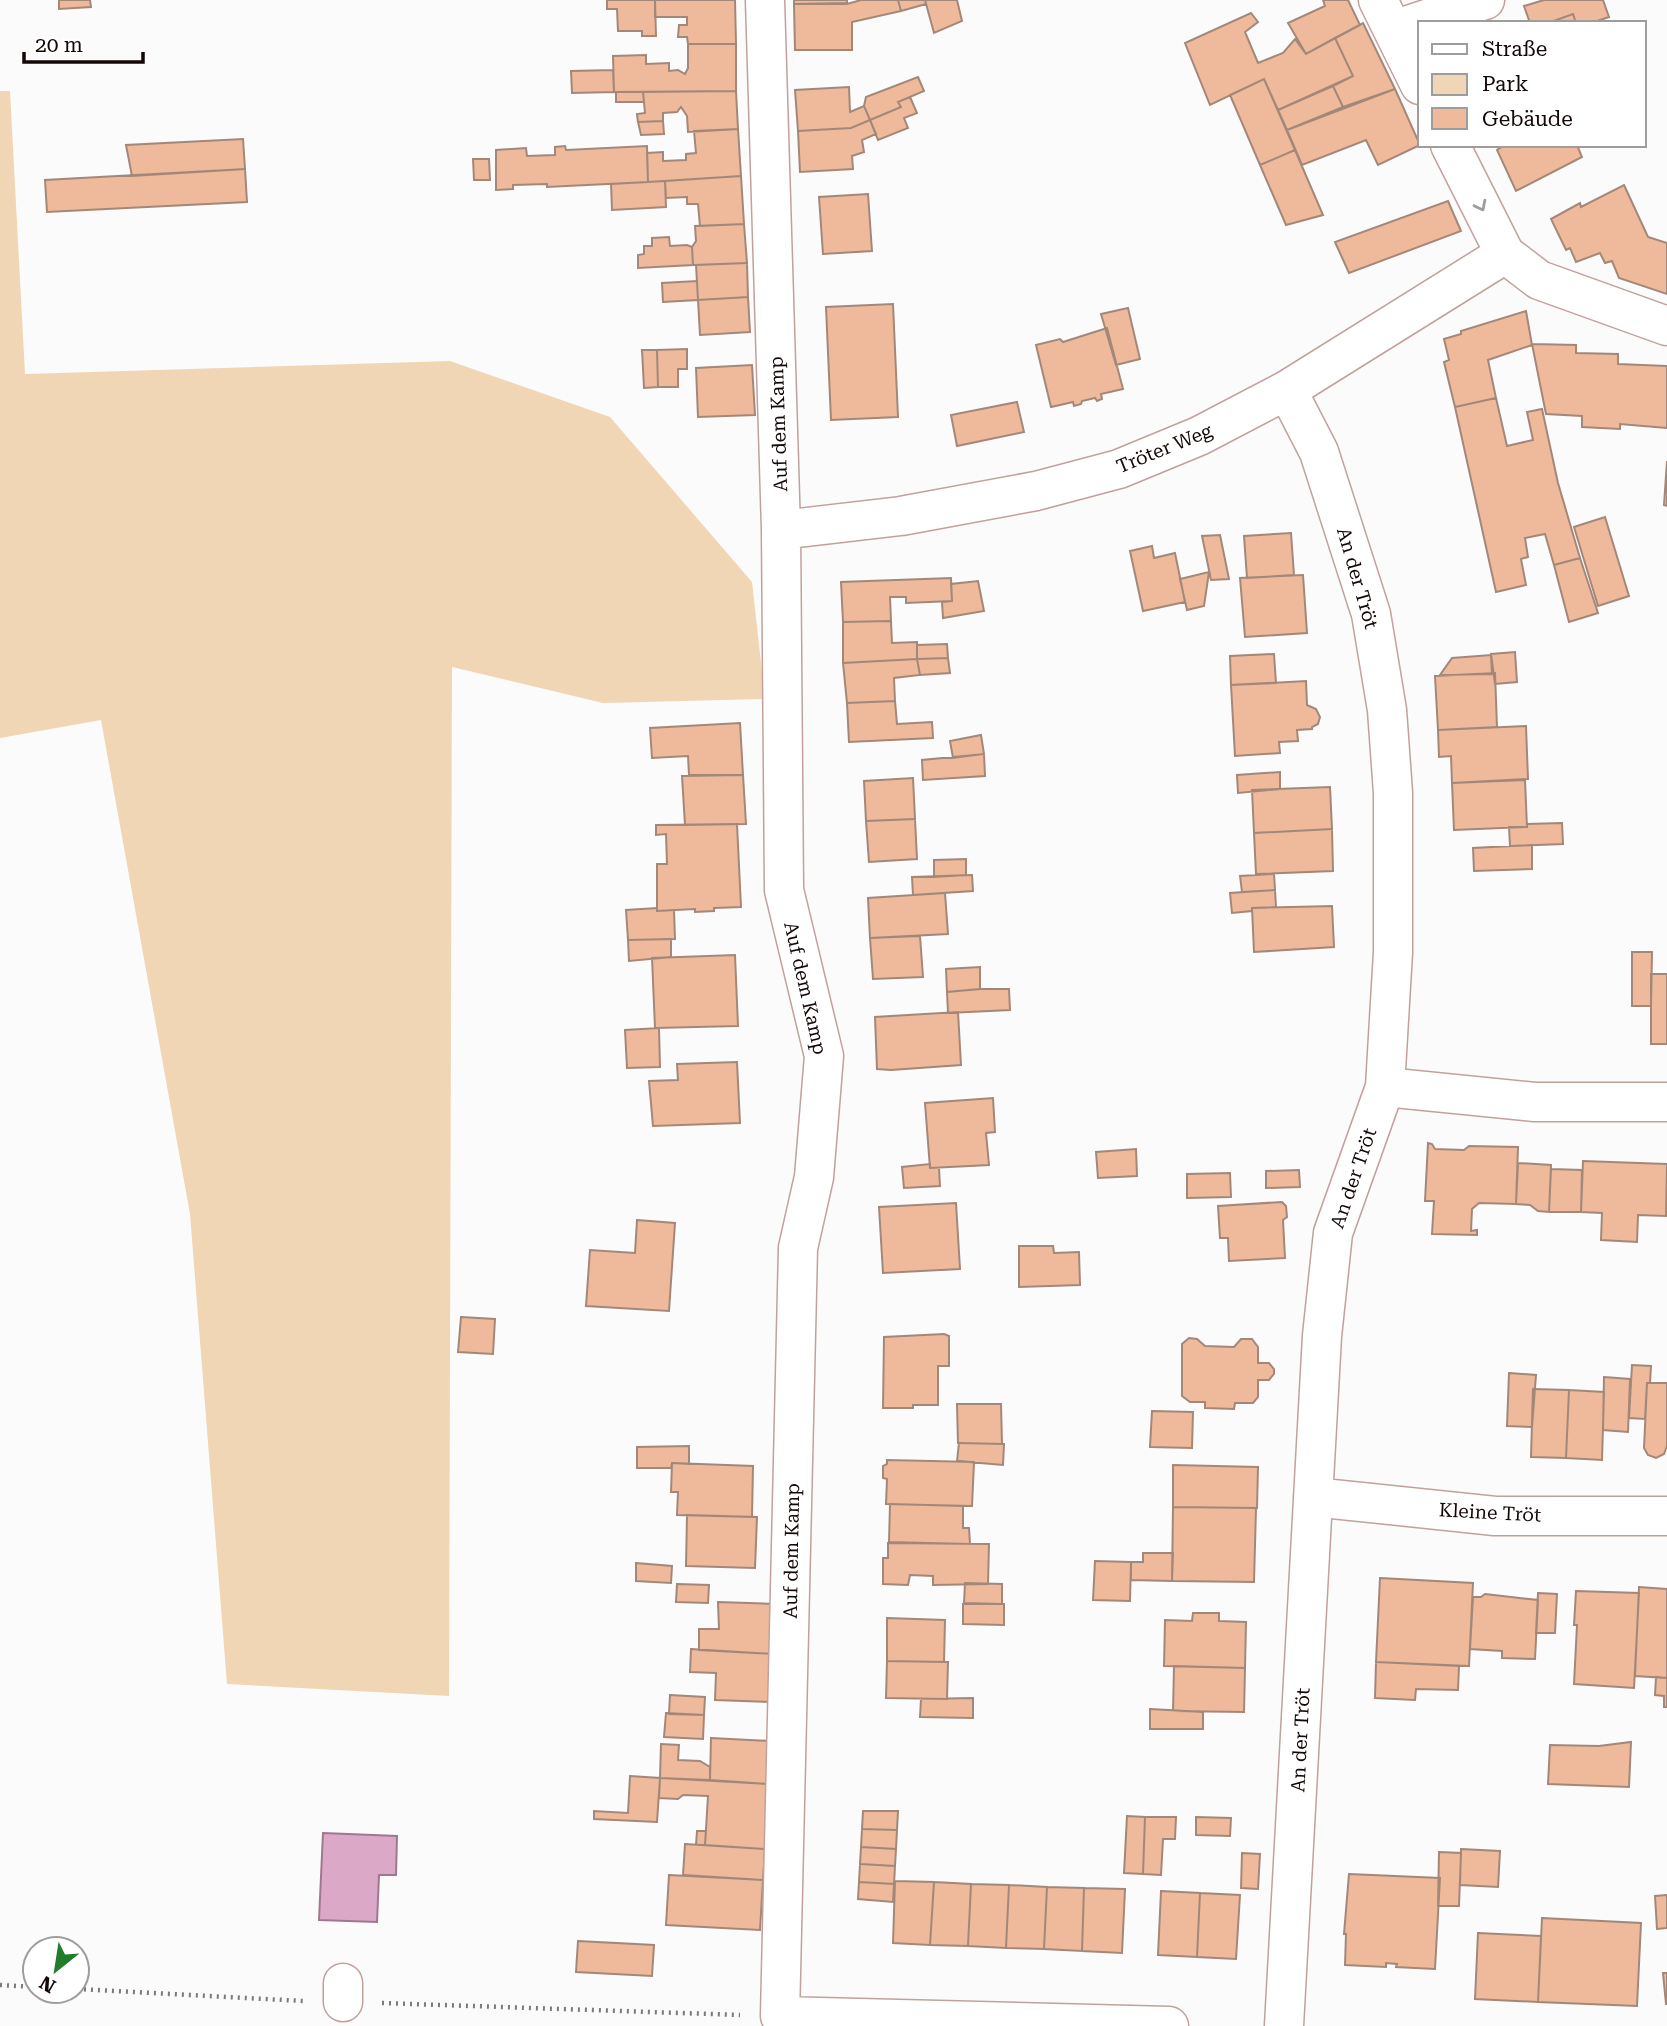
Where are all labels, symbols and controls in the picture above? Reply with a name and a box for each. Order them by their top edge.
scale bar [24,21,144,65]
legend [1418,21,1646,147]
text: 20 m [35,33,83,57]
text: Straße [1482,37,1547,61]
text: Park [1482,72,1528,96]
text: Gebäude [1482,107,1573,131]
one-way arrow [1473,199,1487,211]
street label: Auf dem Kamp [765,356,792,492]
street label: Tröter Weg [1113,419,1216,478]
street label: An der Tröt [1332,525,1383,632]
street label: Auf dem Kamp [779,920,832,1057]
street label: An der Tröt [1326,1125,1381,1231]
street label: Auf dem Kamp [779,1483,804,1619]
street label: Kleine Tröt [1438,1498,1542,1527]
street label: An der Tröt [1286,1687,1315,1793]
north arrow [21,1935,91,2005]
text: N [35,1970,60,1998]

